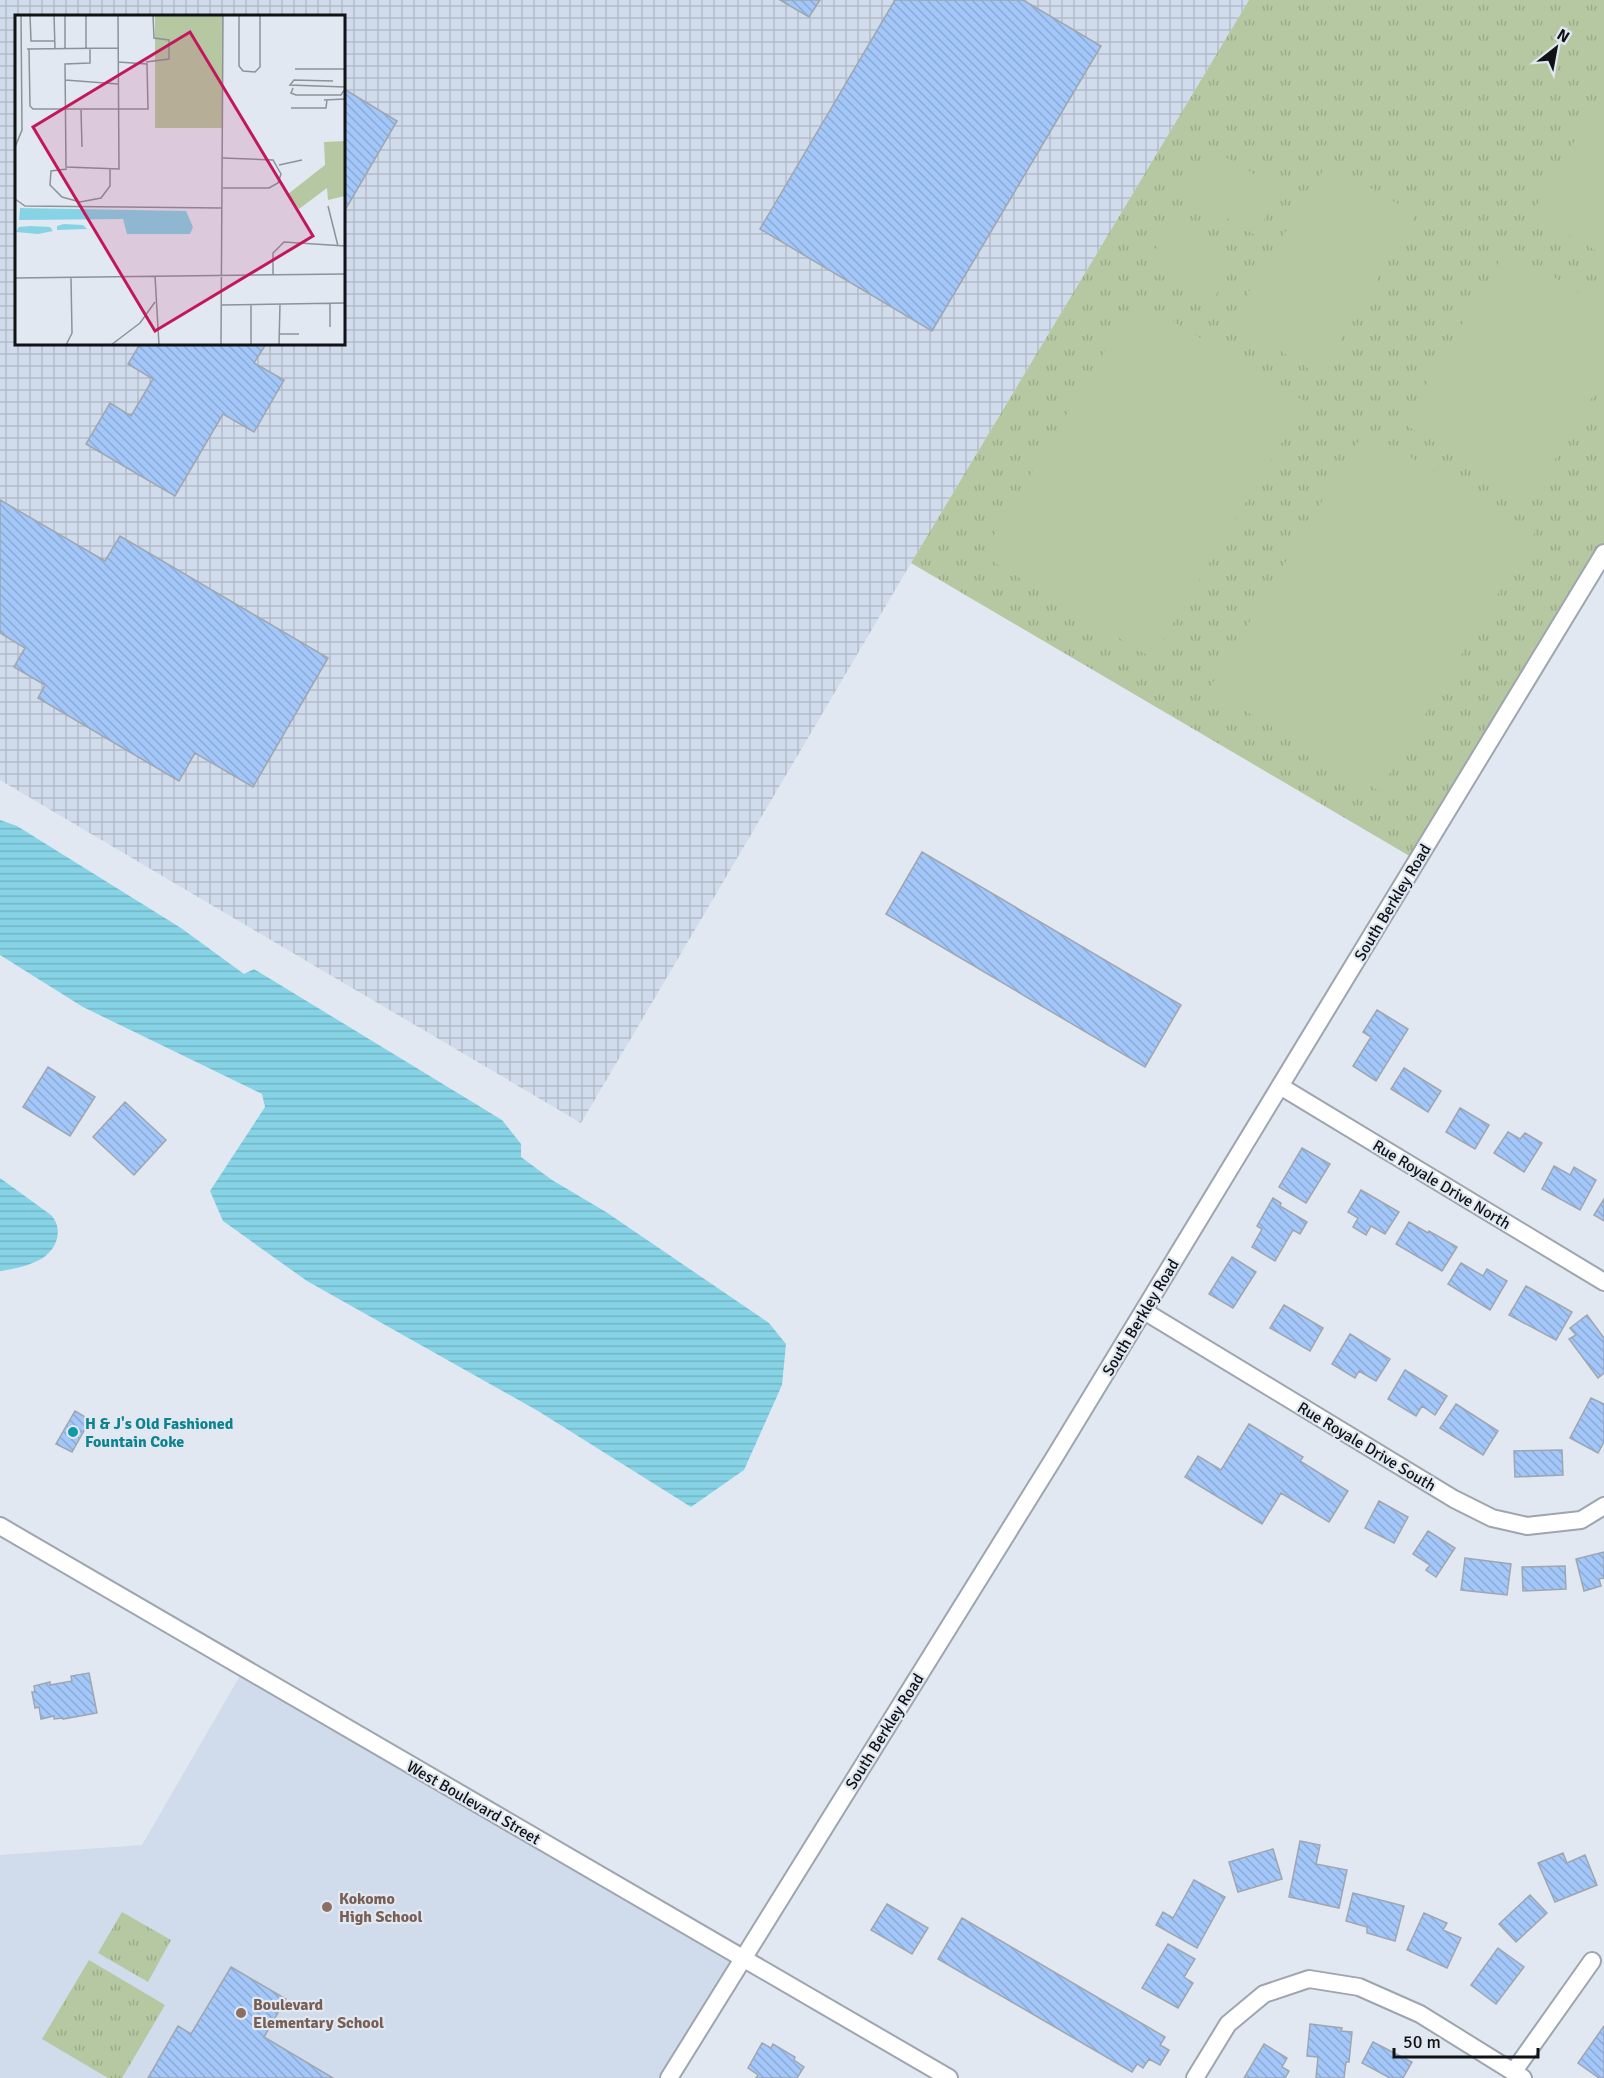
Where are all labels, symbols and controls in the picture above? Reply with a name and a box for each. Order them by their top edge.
inset map [15,15,345,345]
north arrow [1526,18,1586,78]
text: N [1553,25,1573,47]
street label: South Berkley Road [1350,840,1436,965]
street label: Rue Royale Drive North [1369,1136,1514,1234]
street label: South Berkley Road [1098,1255,1184,1380]
street label: Rue Royale Drive South [1294,1398,1439,1496]
place label: H & J's Old Fashioned Fountain Coke [85,1414,234,1452]
marker: H & J's Old Fashioned Fountain Coke [66,1425,80,1439]
street label: South Berkley Road [841,1670,929,1793]
street label: West Boulevard Street [403,1756,544,1849]
place label: Kokomo High School [339,1889,422,1927]
marker: Kokomo High School [320,1900,334,1914]
place label: Boulevard Elementary School [253,1995,384,2033]
marker: Boulevard Elementary School [234,2006,248,2020]
scale bar [1394,2021,1538,2059]
text: 50 m [1403,2031,1441,2053]

